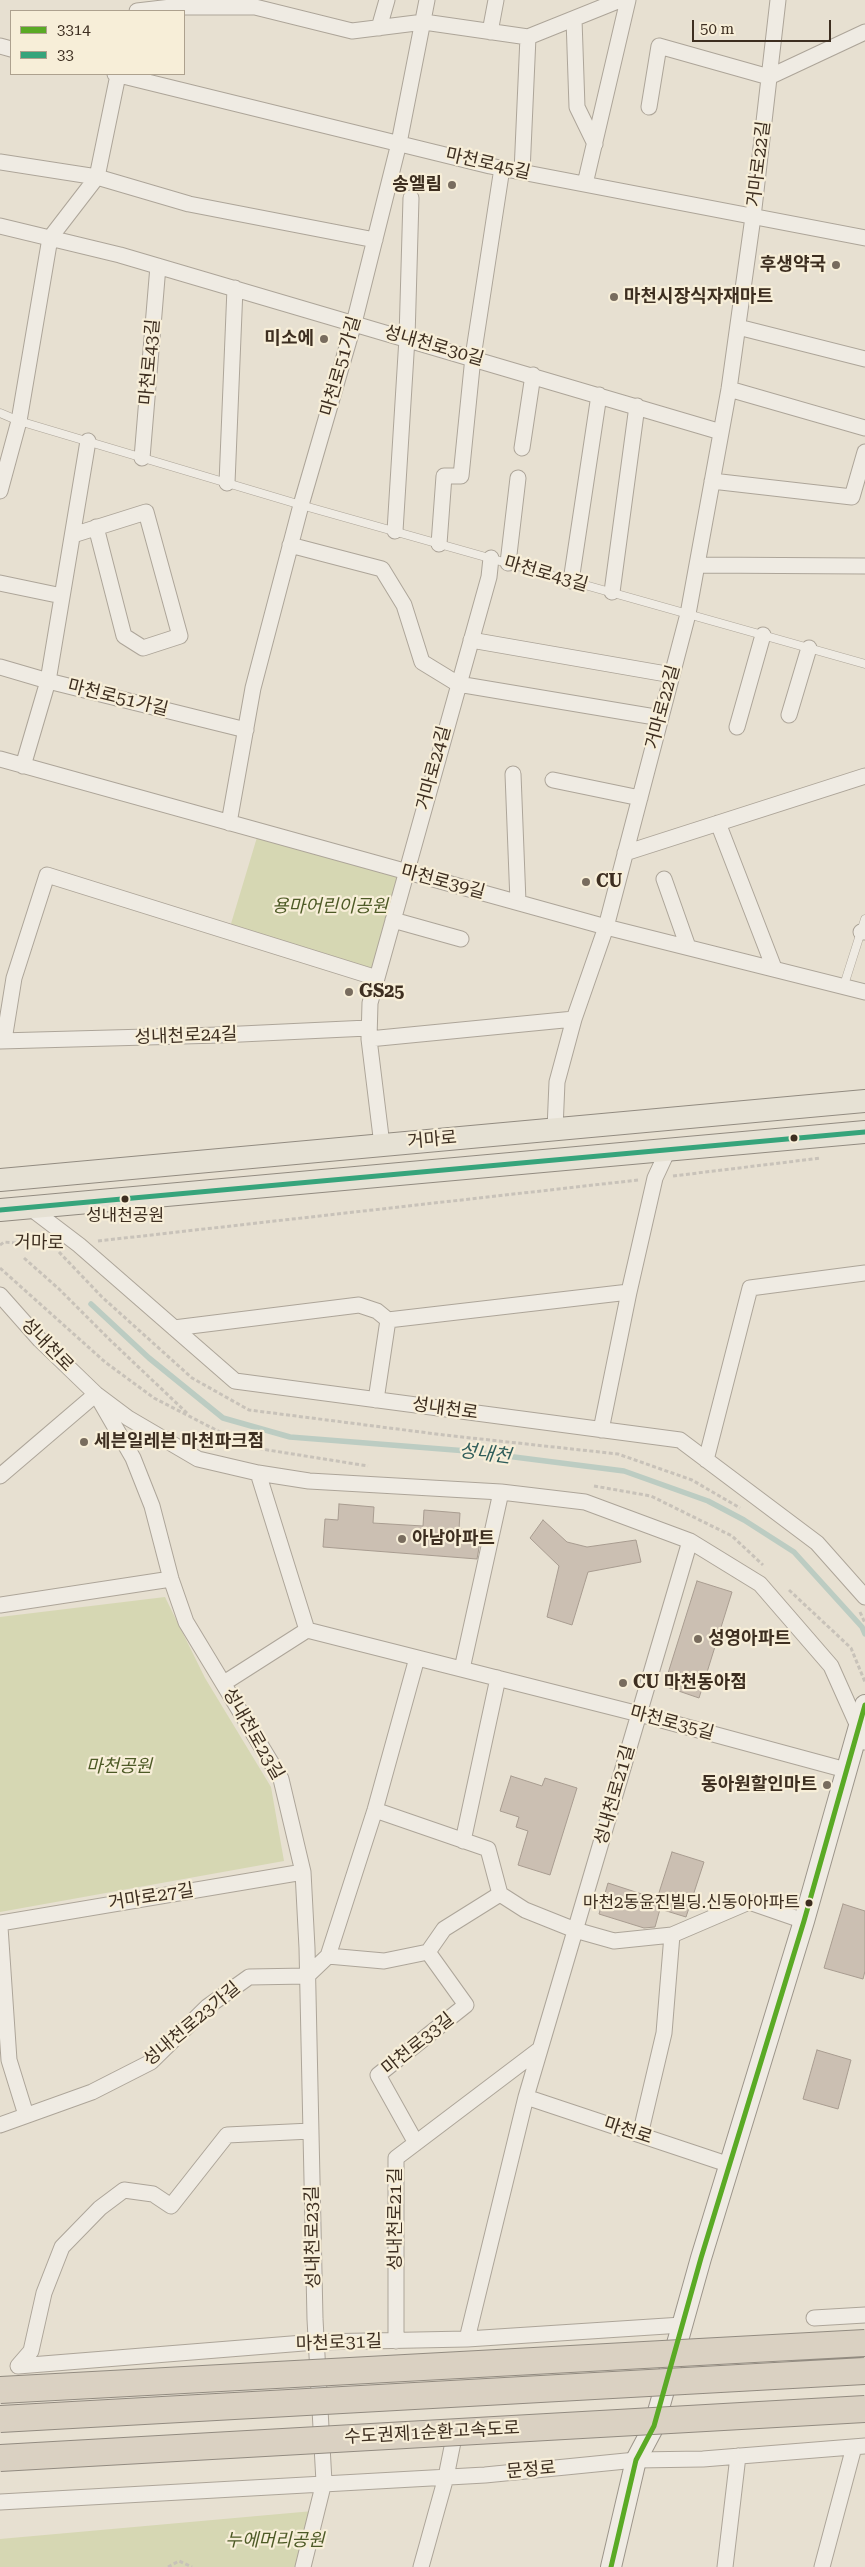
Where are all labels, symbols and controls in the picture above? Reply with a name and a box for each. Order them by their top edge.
legend [10,10,185,75]
scale bar [695,10,834,42]
text: 50 m [700,20,734,38]
text: 3314 [57,21,91,39]
text: 33 [57,46,74,64]
street label: 거마로22길 [743,120,775,208]
street label: 마천로45길 [443,144,533,184]
place label: 송엘림 [392,174,442,196]
marker: 송엘림 [446,179,458,191]
place label: 후생약국 [760,254,826,276]
marker: 후생약국 [830,259,842,271]
place label: 마천시장식자재마트 [624,286,773,308]
marker: 마천시장식자재마트 [608,291,620,303]
street label: 마천로51가길 [316,314,366,418]
street label: 마천로43길 [135,318,165,406]
street label: 성내천로30길 [382,321,486,371]
place label: 미소에 [264,328,314,350]
marker: 미소에 [318,333,330,345]
street label: 마천로43길 [501,552,591,596]
street label: 거마로22길 [641,662,685,752]
street label: 마천로51가길 [65,675,171,721]
street label: 거마로24길 [412,723,456,813]
street label: 마천로39길 [398,860,488,904]
place label: CU [596,871,622,893]
marker: CU [580,876,592,888]
park label: 용마어린이공원 [272,896,388,918]
place label: GS25 [359,981,404,1003]
marker: GS25 [343,986,355,998]
street label: 성내천로24길 [134,1023,238,1049]
street label: 거마로 [406,1127,458,1153]
unlabelled marker [789,1133,799,1143]
marker: 성내천공원 [120,1194,130,1204]
place label: 성내천공원 [86,1206,164,1226]
street label: 거마로 [14,1232,64,1254]
street label: 성내천로 [16,1314,78,1376]
street label: 성내천로 [411,1394,479,1424]
place label: 세븐일레븐 마천파크점 [94,1431,264,1453]
marker: 세븐일레븐 마천파크점 [78,1436,90,1448]
water label: 성내천 [458,1439,512,1469]
place label: 아남아파트 [412,1528,495,1550]
marker: 아남아파트 [396,1533,408,1545]
place label: 성영아파트 [708,1628,791,1650]
marker: 성영아파트 [692,1633,704,1645]
place label: CU 마천동아점 [633,1672,747,1694]
marker: CU 마천동아점 [617,1677,629,1689]
street label: 성내천로23길 [218,1684,288,1784]
street label: 마천로35길 [627,1701,717,1745]
street label: 성내천로21길 [590,1743,640,1847]
park label: 마천공원 [86,1756,152,1778]
place label: 동아원할인마트 [701,1774,817,1796]
marker: 동아원할인마트 [821,1779,833,1791]
street label: 거마로27길 [107,1880,195,1914]
place label: 마천2동윤진빌딩.신동아아파트 [583,1893,800,1913]
marker: 마천2동윤진빌딩.신동아아파트 [804,1898,814,1908]
street label: 성내천로23가길 [139,1977,245,2071]
street label: 마천로33길 [378,2008,458,2080]
street label: 마천로 [601,2113,655,2149]
street label: 성내천로21길 [385,2168,407,2270]
street label: 성내천로23길 [301,2185,325,2289]
street label: 마천로31길 [295,2331,383,2355]
street label: 수도권제1순환고속도로 [344,2418,520,2448]
street label: 문정로 [505,2457,557,2483]
park label: 누에머리공원 [225,2530,325,2552]

